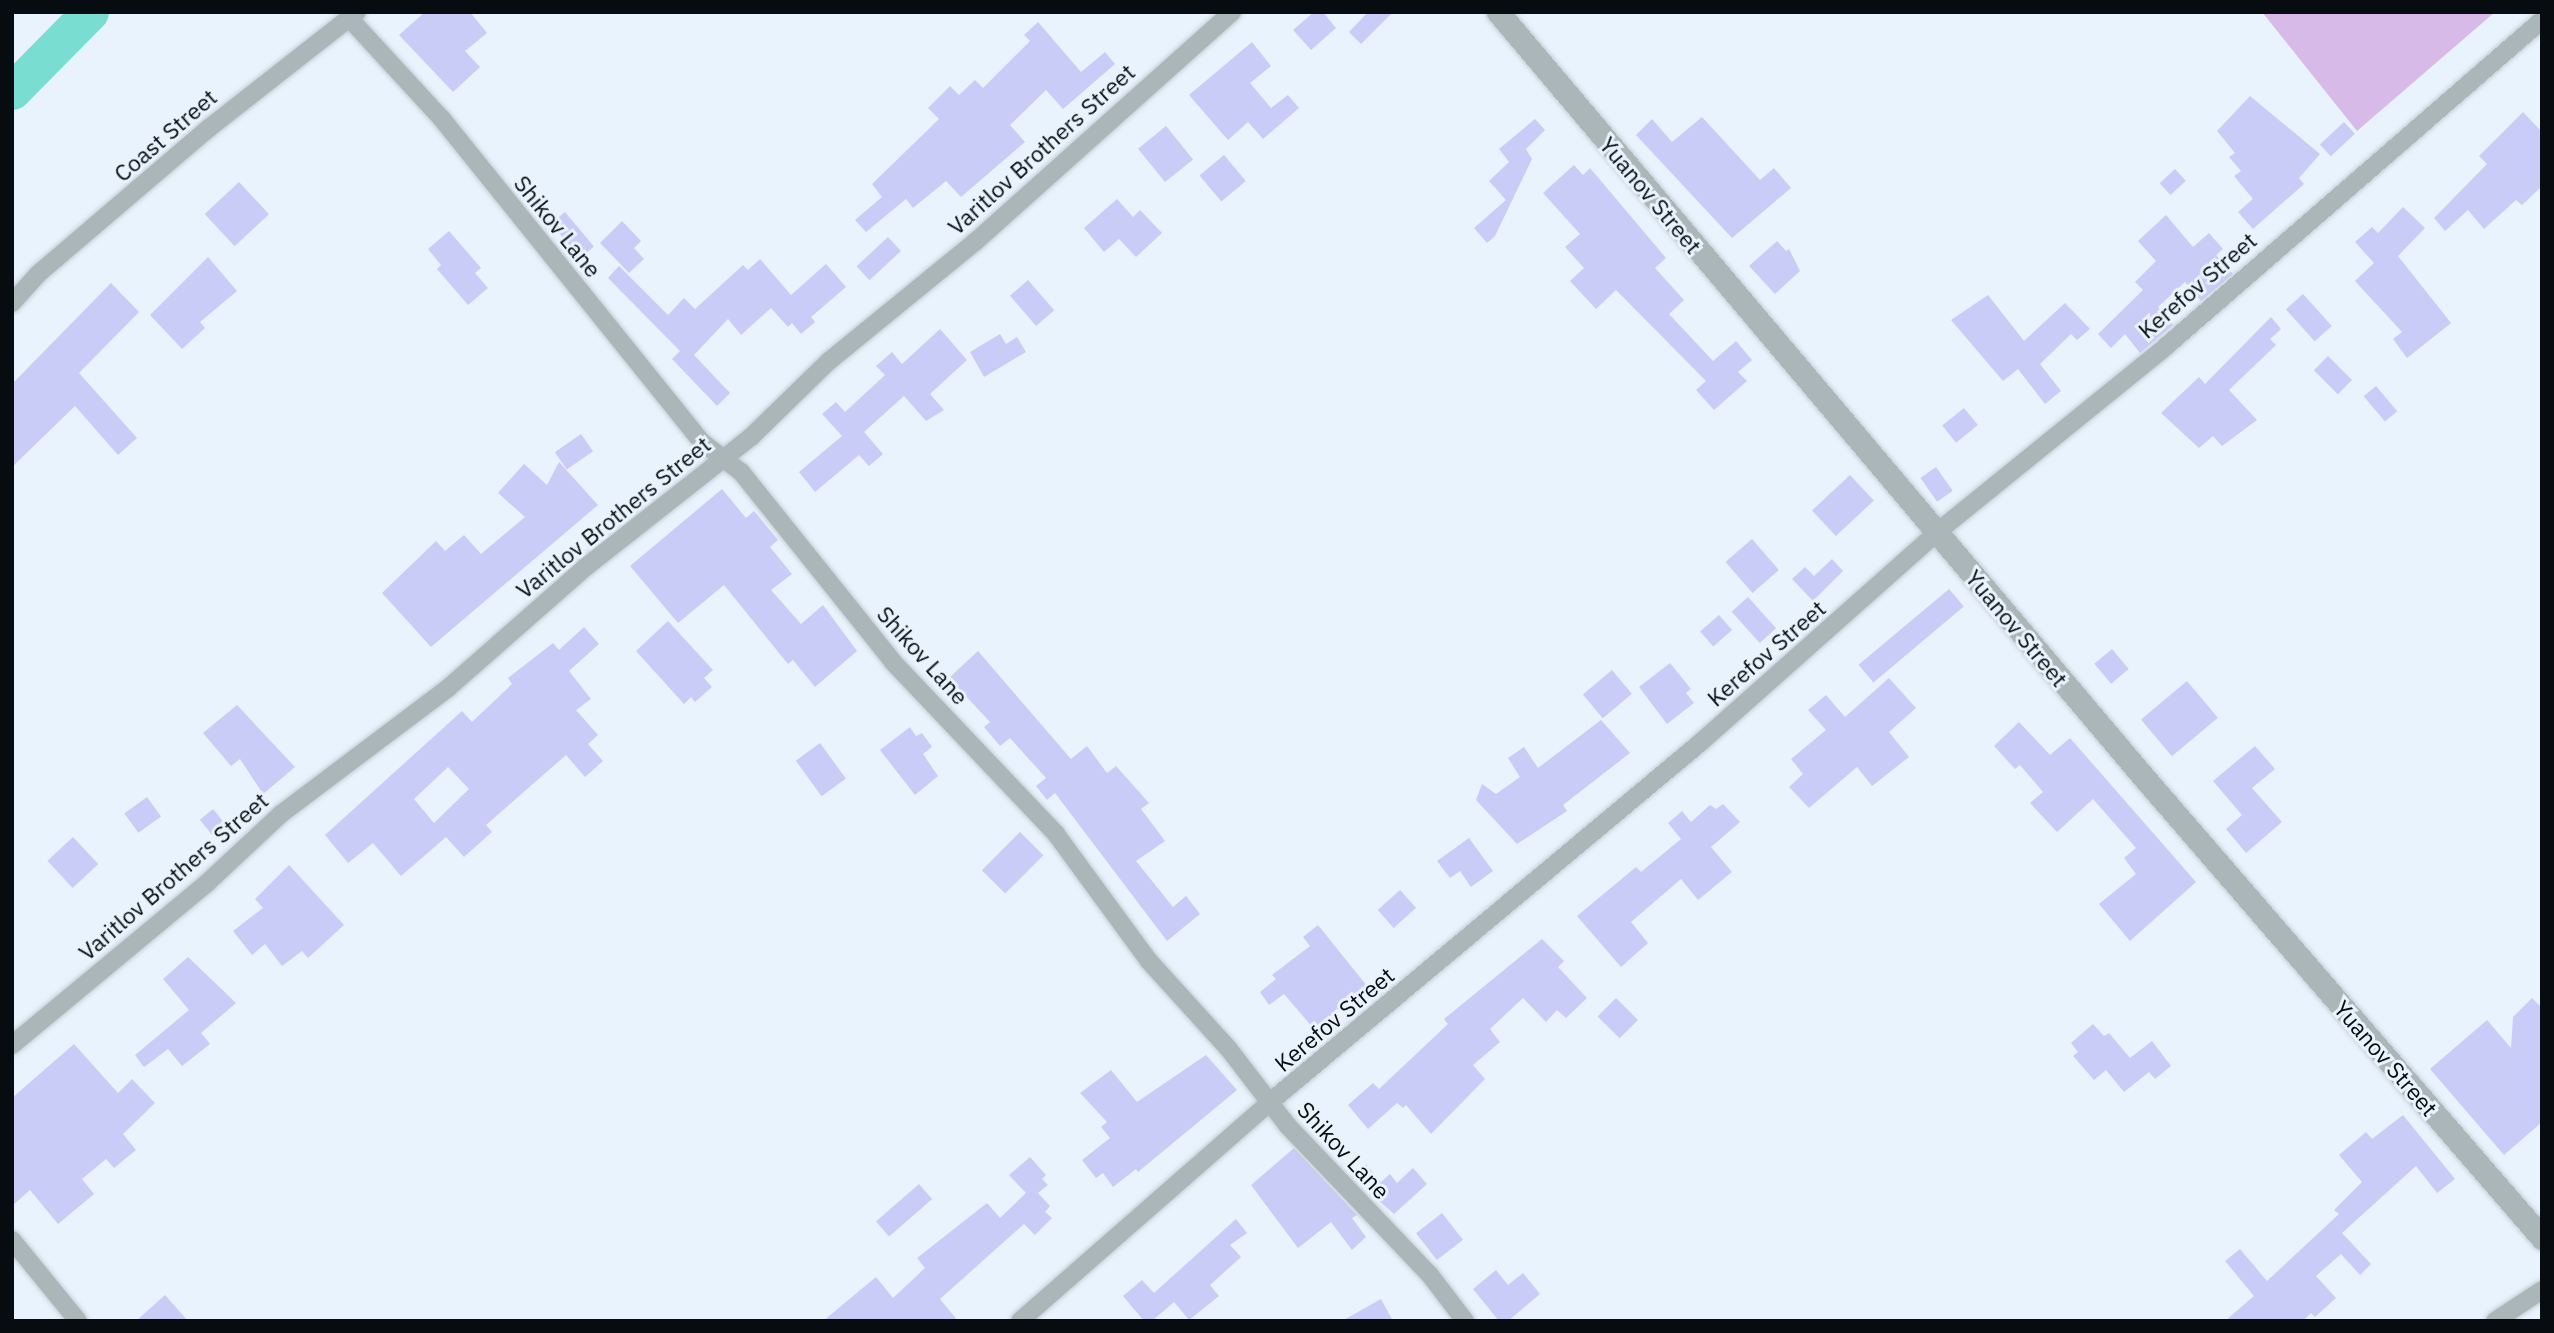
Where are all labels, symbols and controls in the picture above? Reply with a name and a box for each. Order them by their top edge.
street label: Varitlov Brothers Street [942,58,1140,240]
street label: Coast Street [108,83,222,187]
street label: Yuanov Street [1594,131,1708,259]
street label: Shikov Lane [509,170,607,282]
street label: Kerefov Street [2132,226,2262,344]
street label: Varitlov Brothers Street [510,430,716,604]
street label: Yuanov Street [1960,564,2074,692]
street label: Kerefov Street [1701,594,1831,712]
street label: Shikov Lane [872,600,974,710]
street label: Varitlov Brothers Street [73,786,273,966]
street label: Kerefov Street [1269,961,1399,1077]
street label: Yuanov Street [2328,995,2444,1121]
street label: Shikov Lane [1292,1096,1396,1204]

